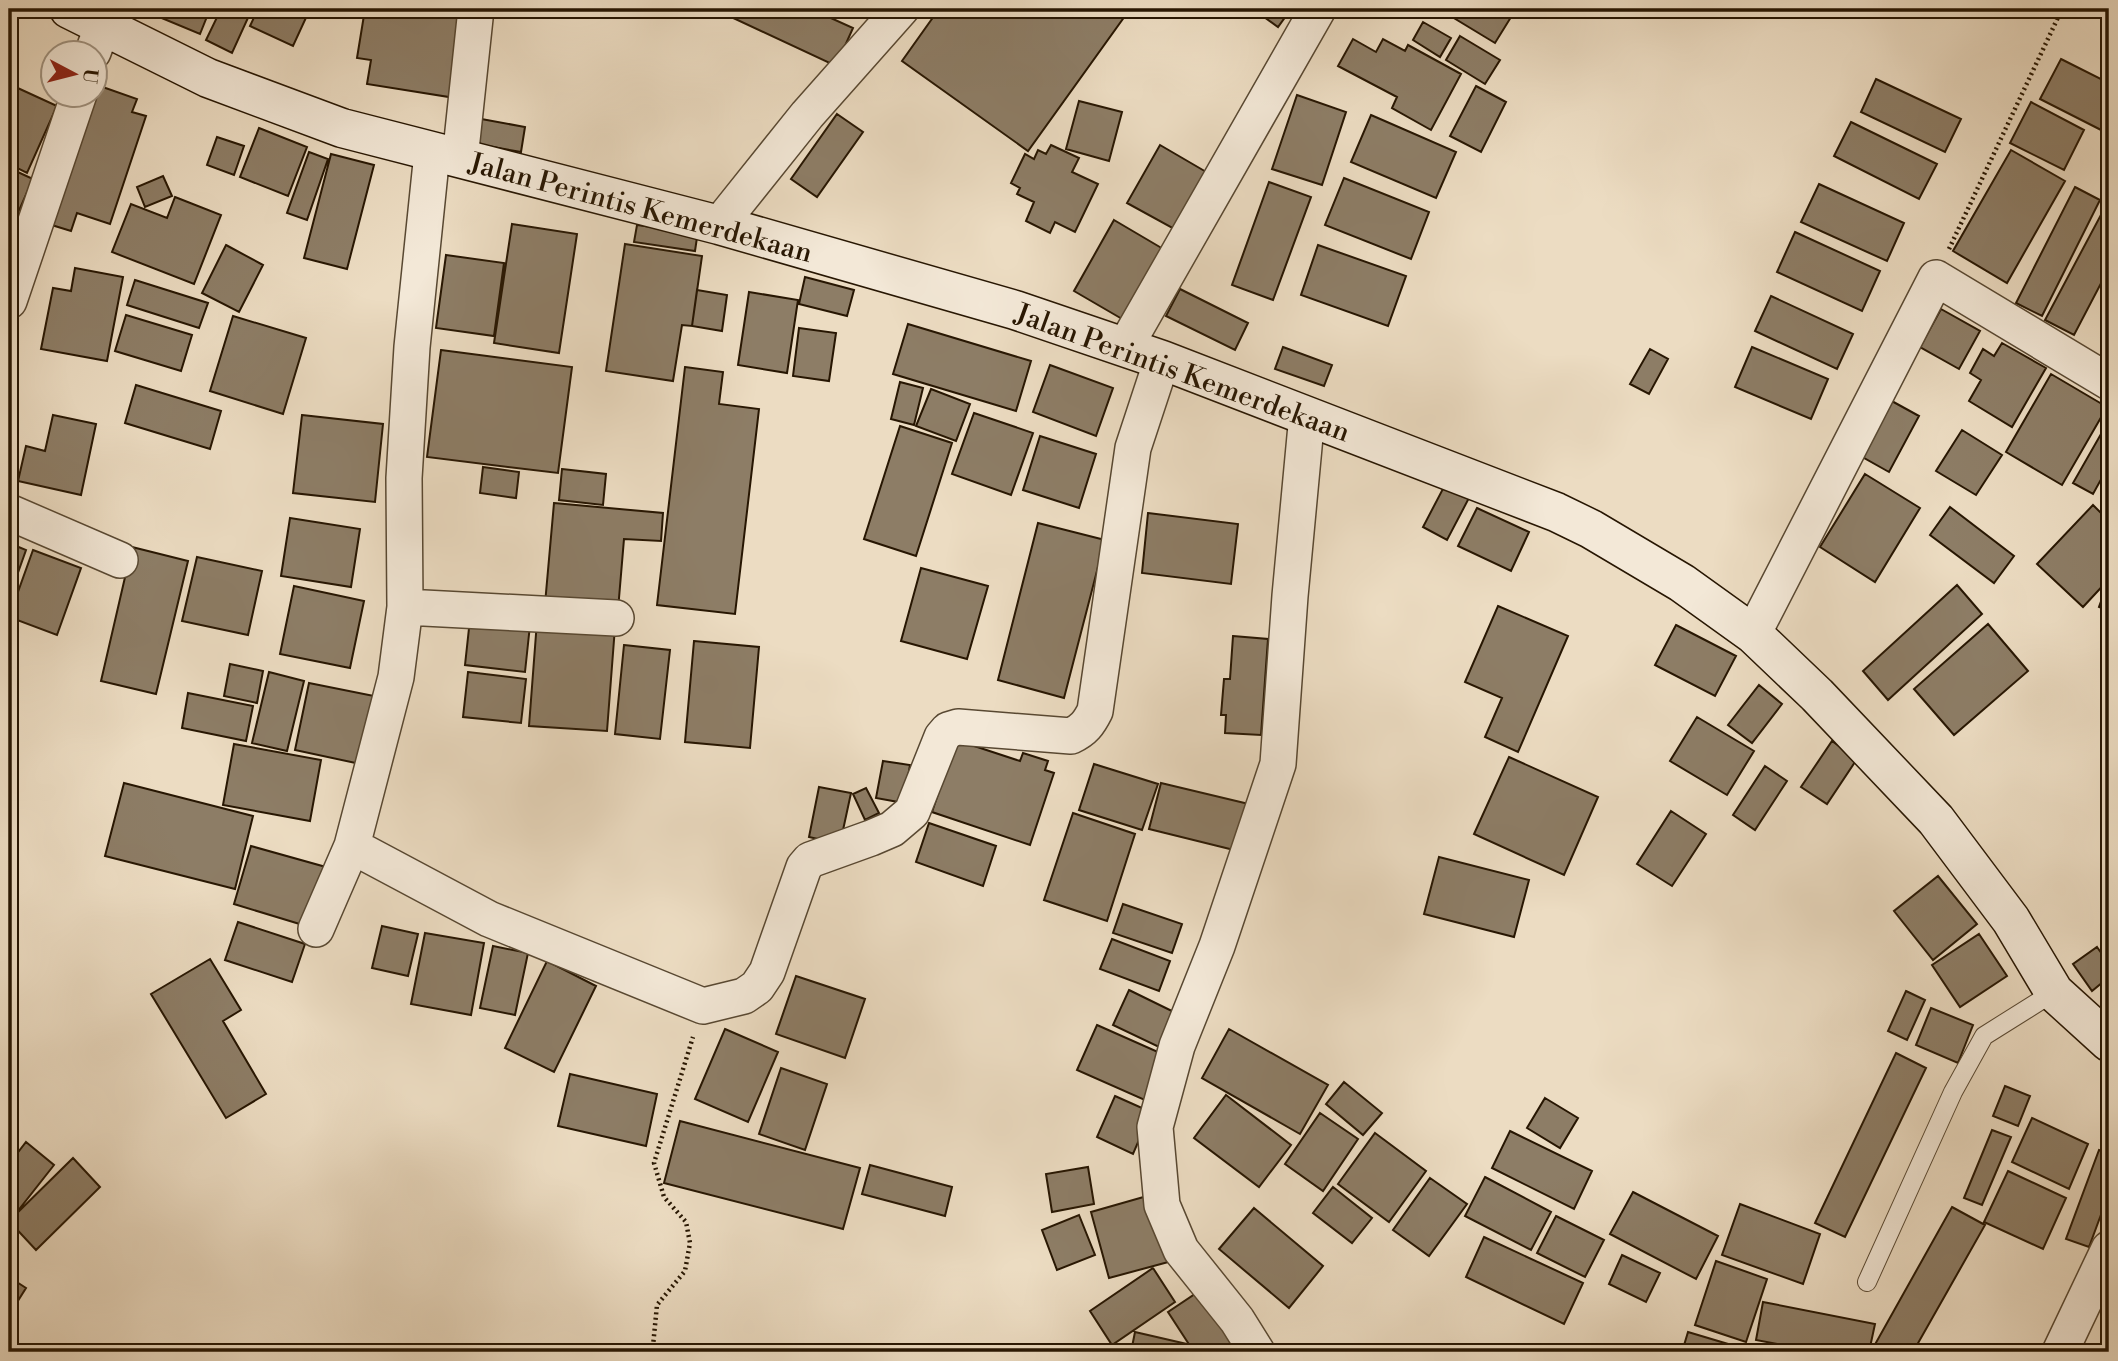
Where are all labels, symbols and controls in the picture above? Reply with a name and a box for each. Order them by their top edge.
north arrow [38,38,108,108]
text: U [77,67,103,85]
street label: Jalan Perintis Kemerdekaan [464,146,816,271]
street label: Jalan Perintis Kemerdekaan [1009,296,1355,450]

